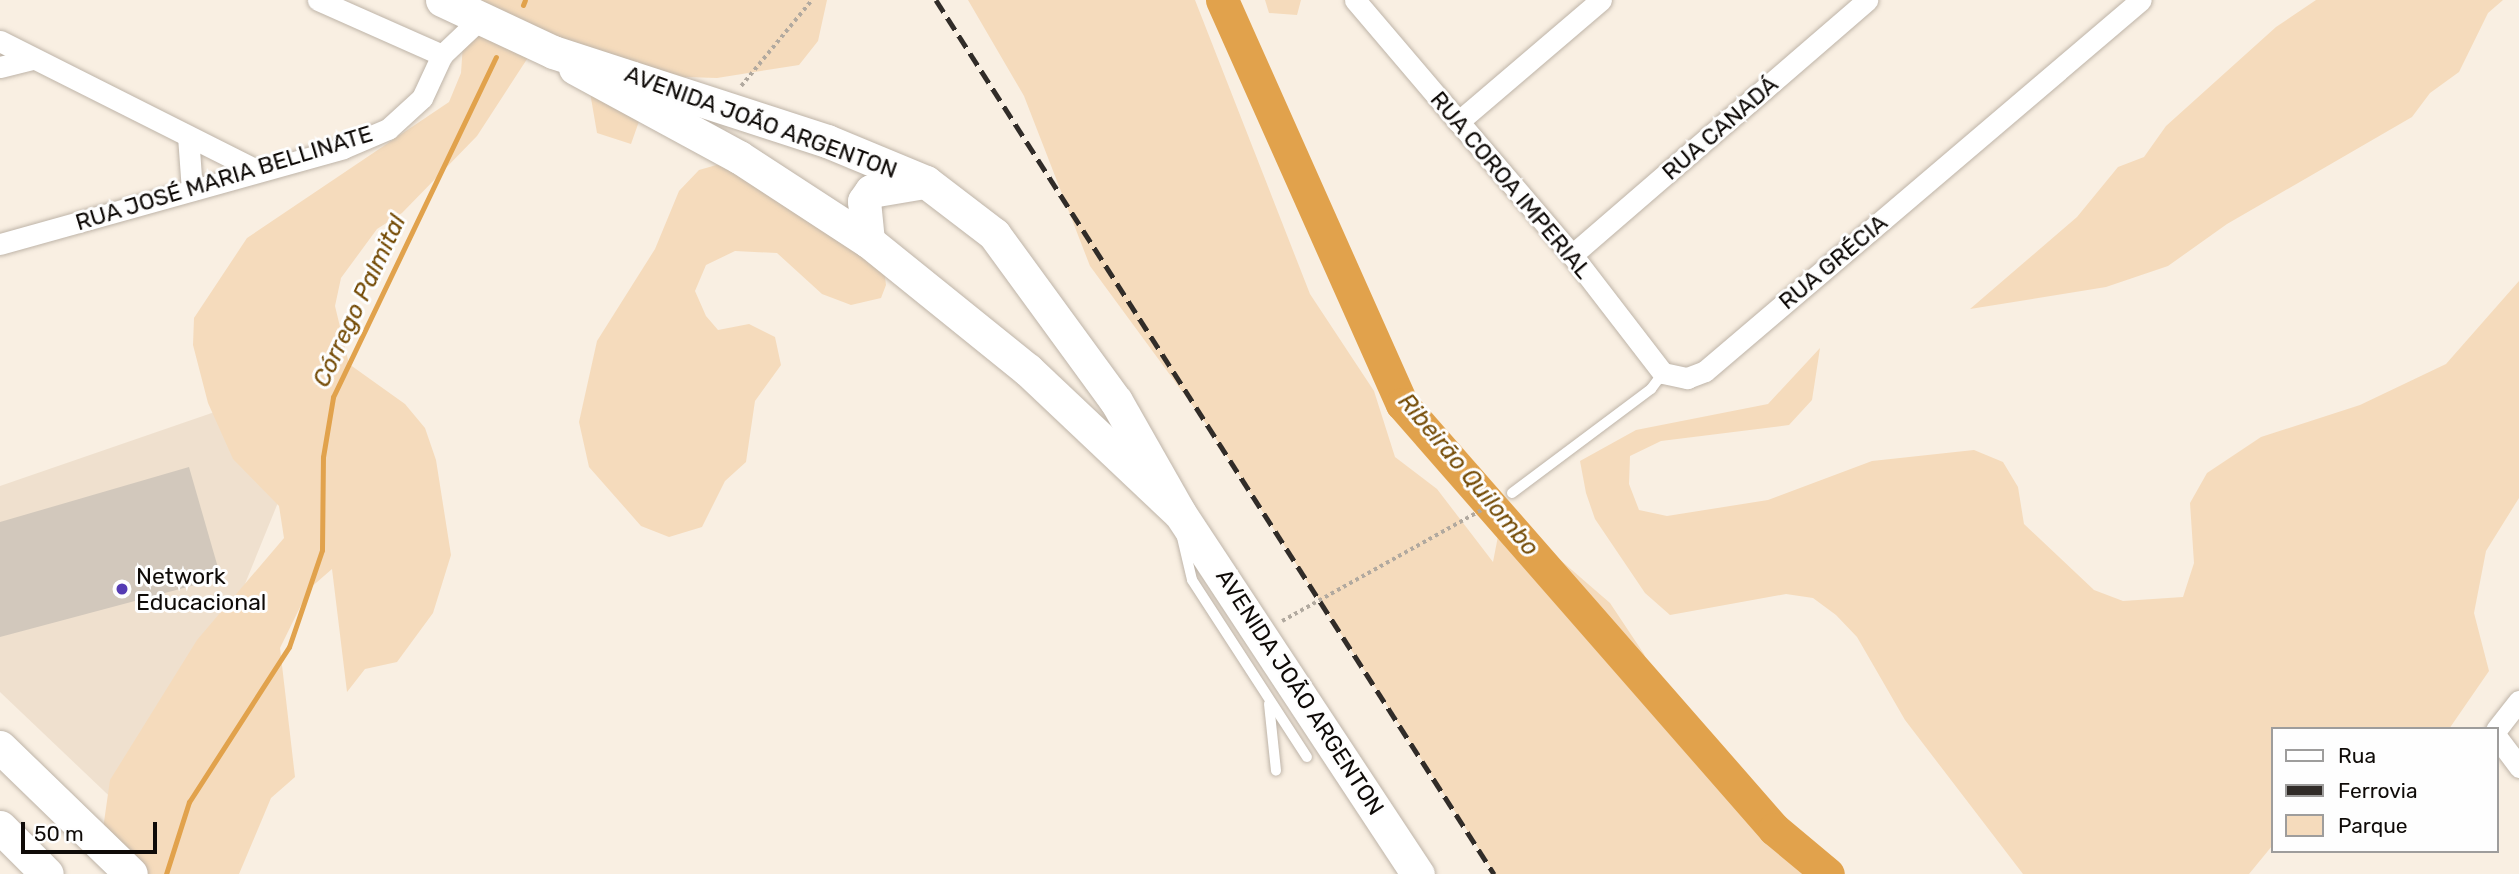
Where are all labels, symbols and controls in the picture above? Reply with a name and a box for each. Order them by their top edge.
street label: AVENIDA JOÃO ARGENTON [621,60,901,184]
street label: RUA CANADÁ [1656,70,1784,186]
street label: RUA COROA IMPERIAL [1424,85,1598,285]
street label: RUA JOSÉ MARIA BELLINATE [72,119,376,237]
street label: RUA GRÉCIA [1773,209,1893,315]
water label: Córrego Palmital [307,210,413,392]
water label: Ribeirão Quilombo [1392,388,1544,562]
place label: Network Educacional [136,562,266,616]
street label: AVENIDA JOÃO ARGENTON [1210,563,1390,821]
marker: Network Educacional [114,581,130,597]
legend [2270,727,2498,853]
text: Rua [2338,743,2376,768]
text: Ferrovia [2338,778,2418,803]
scale bar [24,808,161,852]
text: Parque [2338,813,2408,838]
text: 50 m [34,821,84,846]

